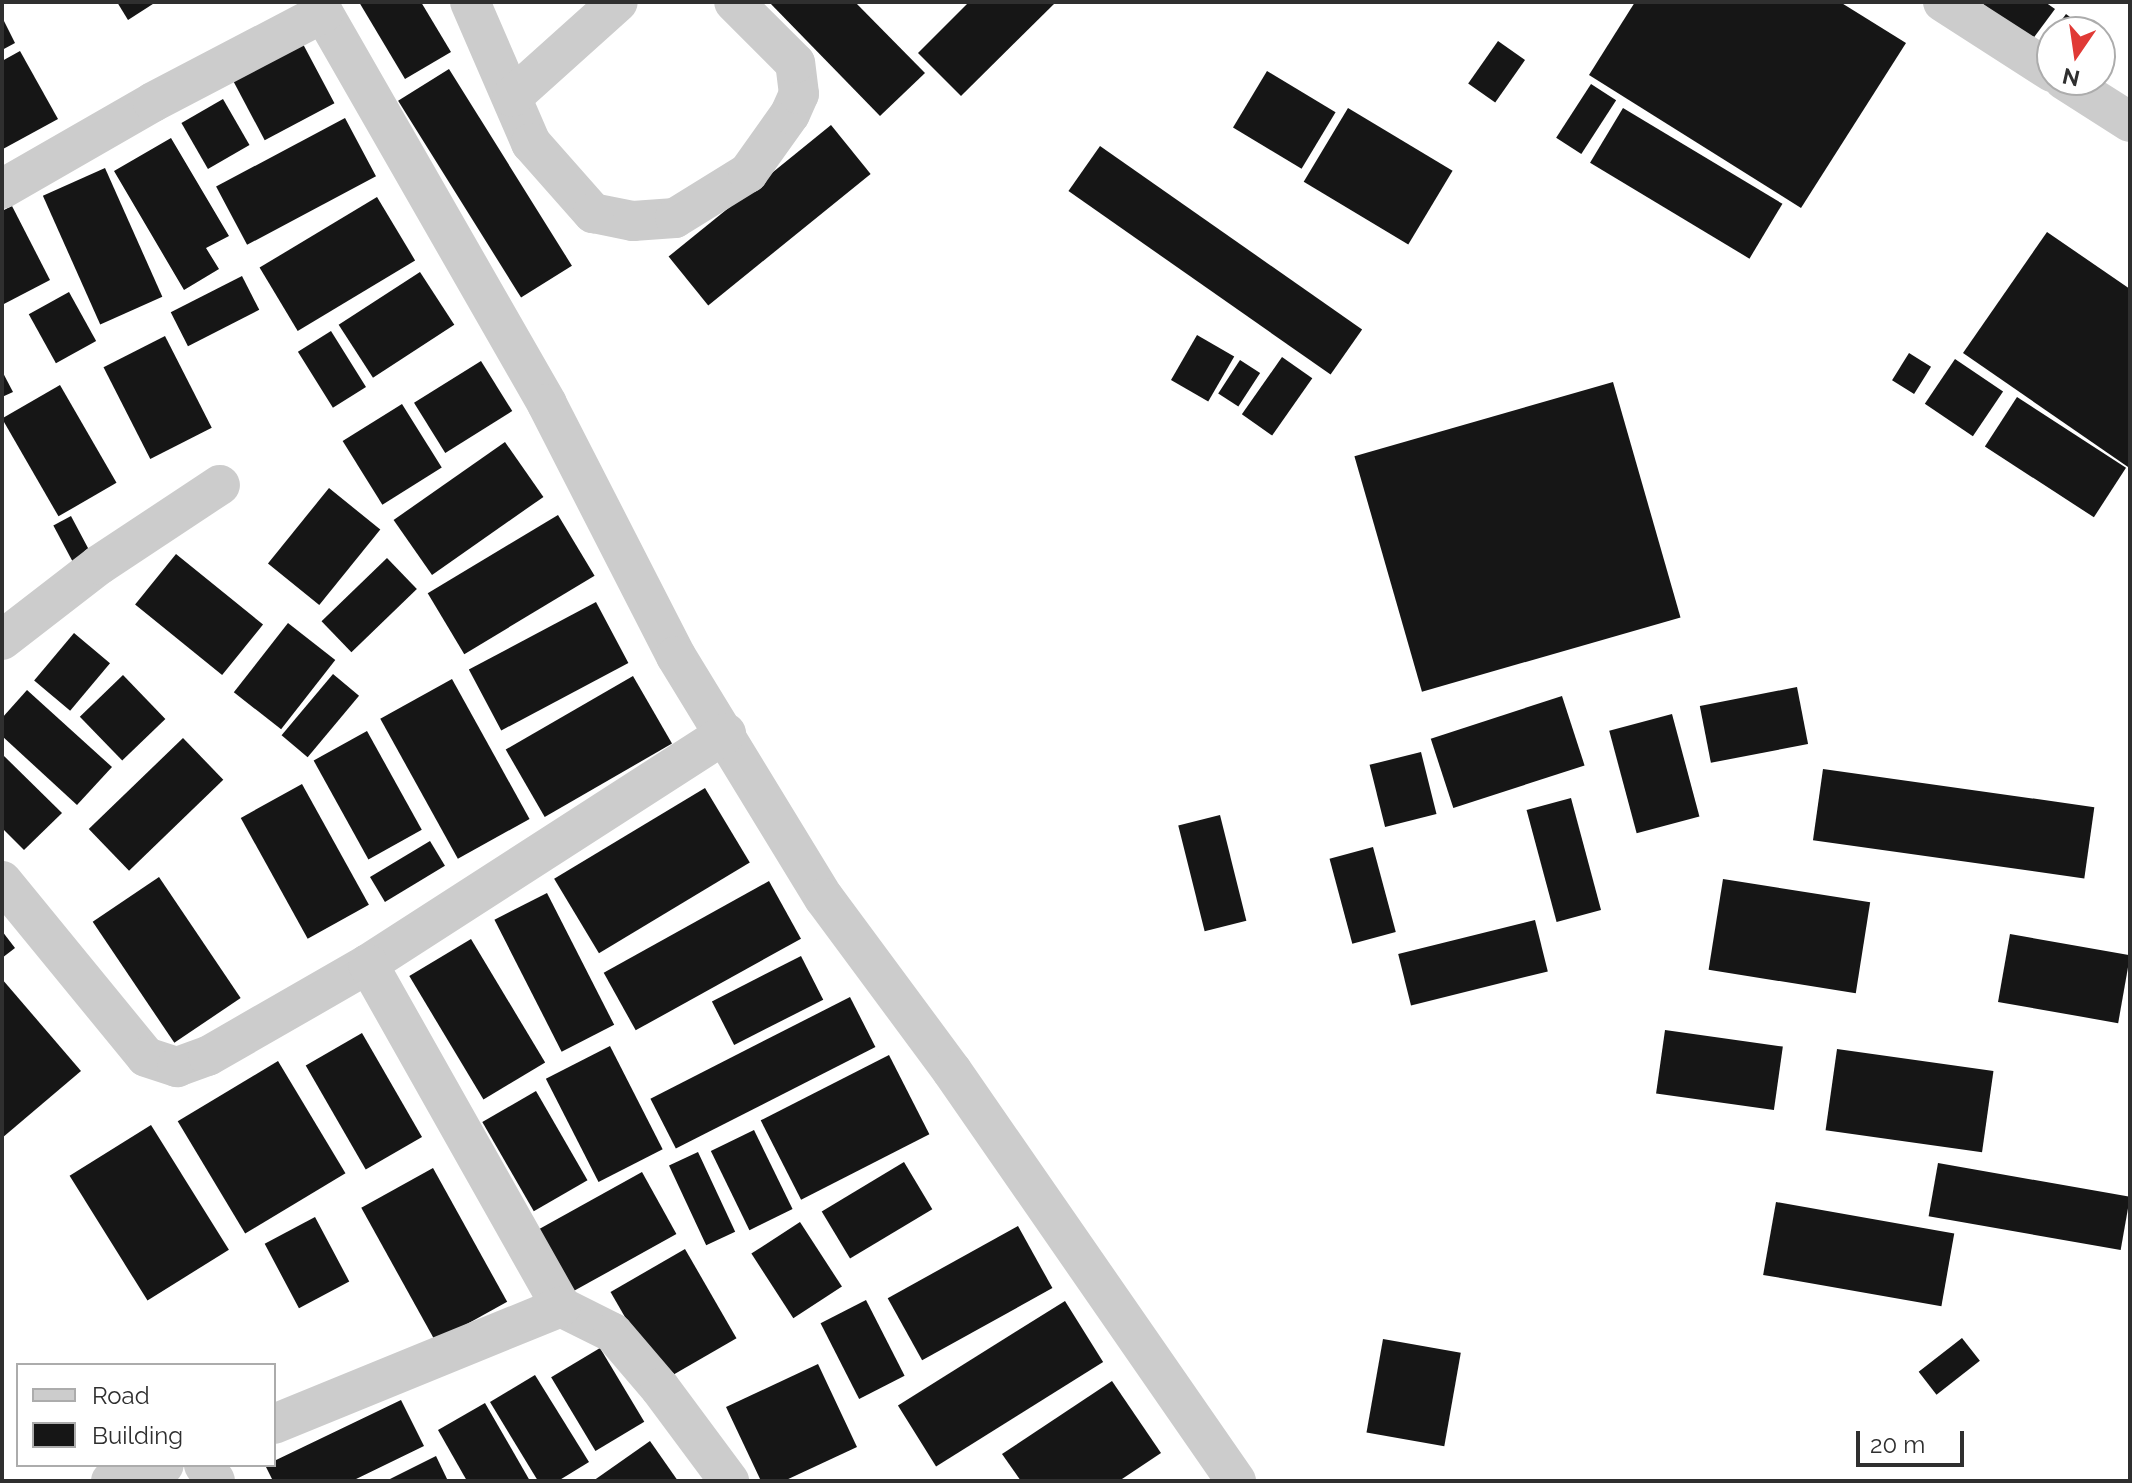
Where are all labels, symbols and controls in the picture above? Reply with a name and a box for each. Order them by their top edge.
north arrow [2036,16,2116,96]
text: N [2060,63,2082,92]
legend [16,1363,276,1467]
text: Road [92,1381,150,1410]
scale bar [1860,1415,1968,1465]
text: Building [92,1421,183,1450]
text: 20 m [1870,1430,1925,1459]

